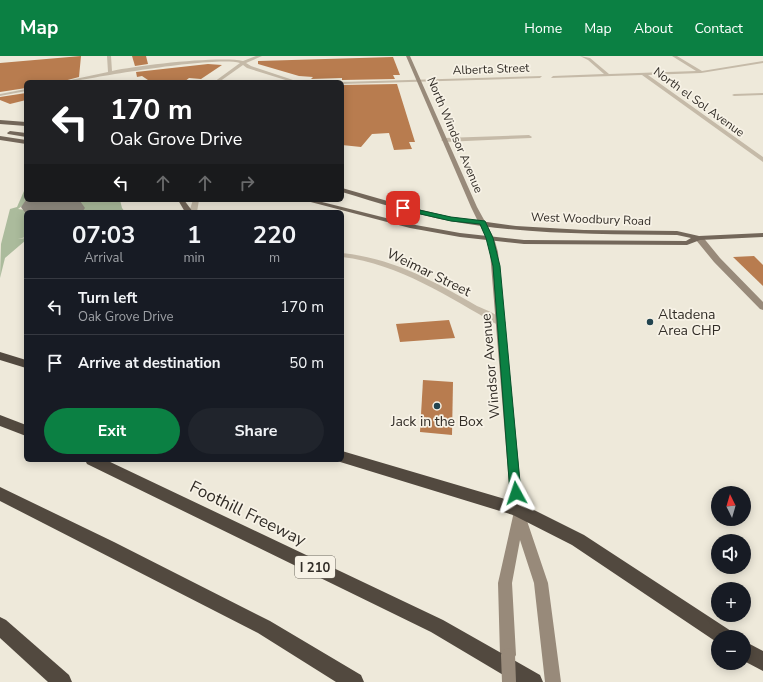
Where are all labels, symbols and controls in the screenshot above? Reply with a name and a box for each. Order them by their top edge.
text: Map [20,15,58,41]
text: Home [524,19,562,38]
text: Map [584,19,612,38]
text: About [634,19,673,38]
text: Contact [695,19,743,38]
street label: Alberta Street [452,60,530,78]
street label: North el Sol Avenue [650,64,748,140]
street label: North Windsor Avenue [423,74,487,196]
text: 170 m [110,91,193,129]
icon: left [44,96,96,148]
text: Oak Grove Drive [110,127,242,151]
icon: left [110,172,132,194]
icon: ahead [152,172,174,194]
icon: ahead [194,172,216,194]
icon: right [236,172,258,194]
pin [386,191,420,225]
icon: arrive [392,197,414,219]
street label: West Woodbury Road [531,209,651,229]
text: 07:03 [72,219,135,251]
text: 1 [187,219,201,251]
text: 220 [253,219,296,251]
street label: Weimar Street [383,244,474,301]
text: Arrival [84,249,123,267]
text: min [183,249,205,267]
text: m [269,249,280,267]
text: Turn left [78,288,137,308]
icon: left [44,296,66,318]
text: 170 m [280,297,324,317]
place label: Altadena Area CHP [658,305,721,340]
text: Oak Grove Drive [78,308,174,326]
street label: Windsor Avenue [476,313,505,419]
marker: Altadena Area CHP [645,317,655,327]
icon: arrive [44,352,66,374]
text: Arrive at destination [78,353,221,373]
text: 50 m [289,353,324,373]
marker: Jack in the Box [432,401,442,411]
button: Exit [44,408,180,454]
button: Share [188,408,324,454]
place label: Jack in the Box [390,412,484,431]
position arrow [495,472,537,514]
street label: Foothill Freeway [186,475,310,552]
north arrow [711,486,751,526]
map controls [711,486,751,670]
button: sound [711,534,751,574]
road number: I 210 [295,556,335,578]
button: + [711,582,751,622]
button: − [711,630,751,670]

